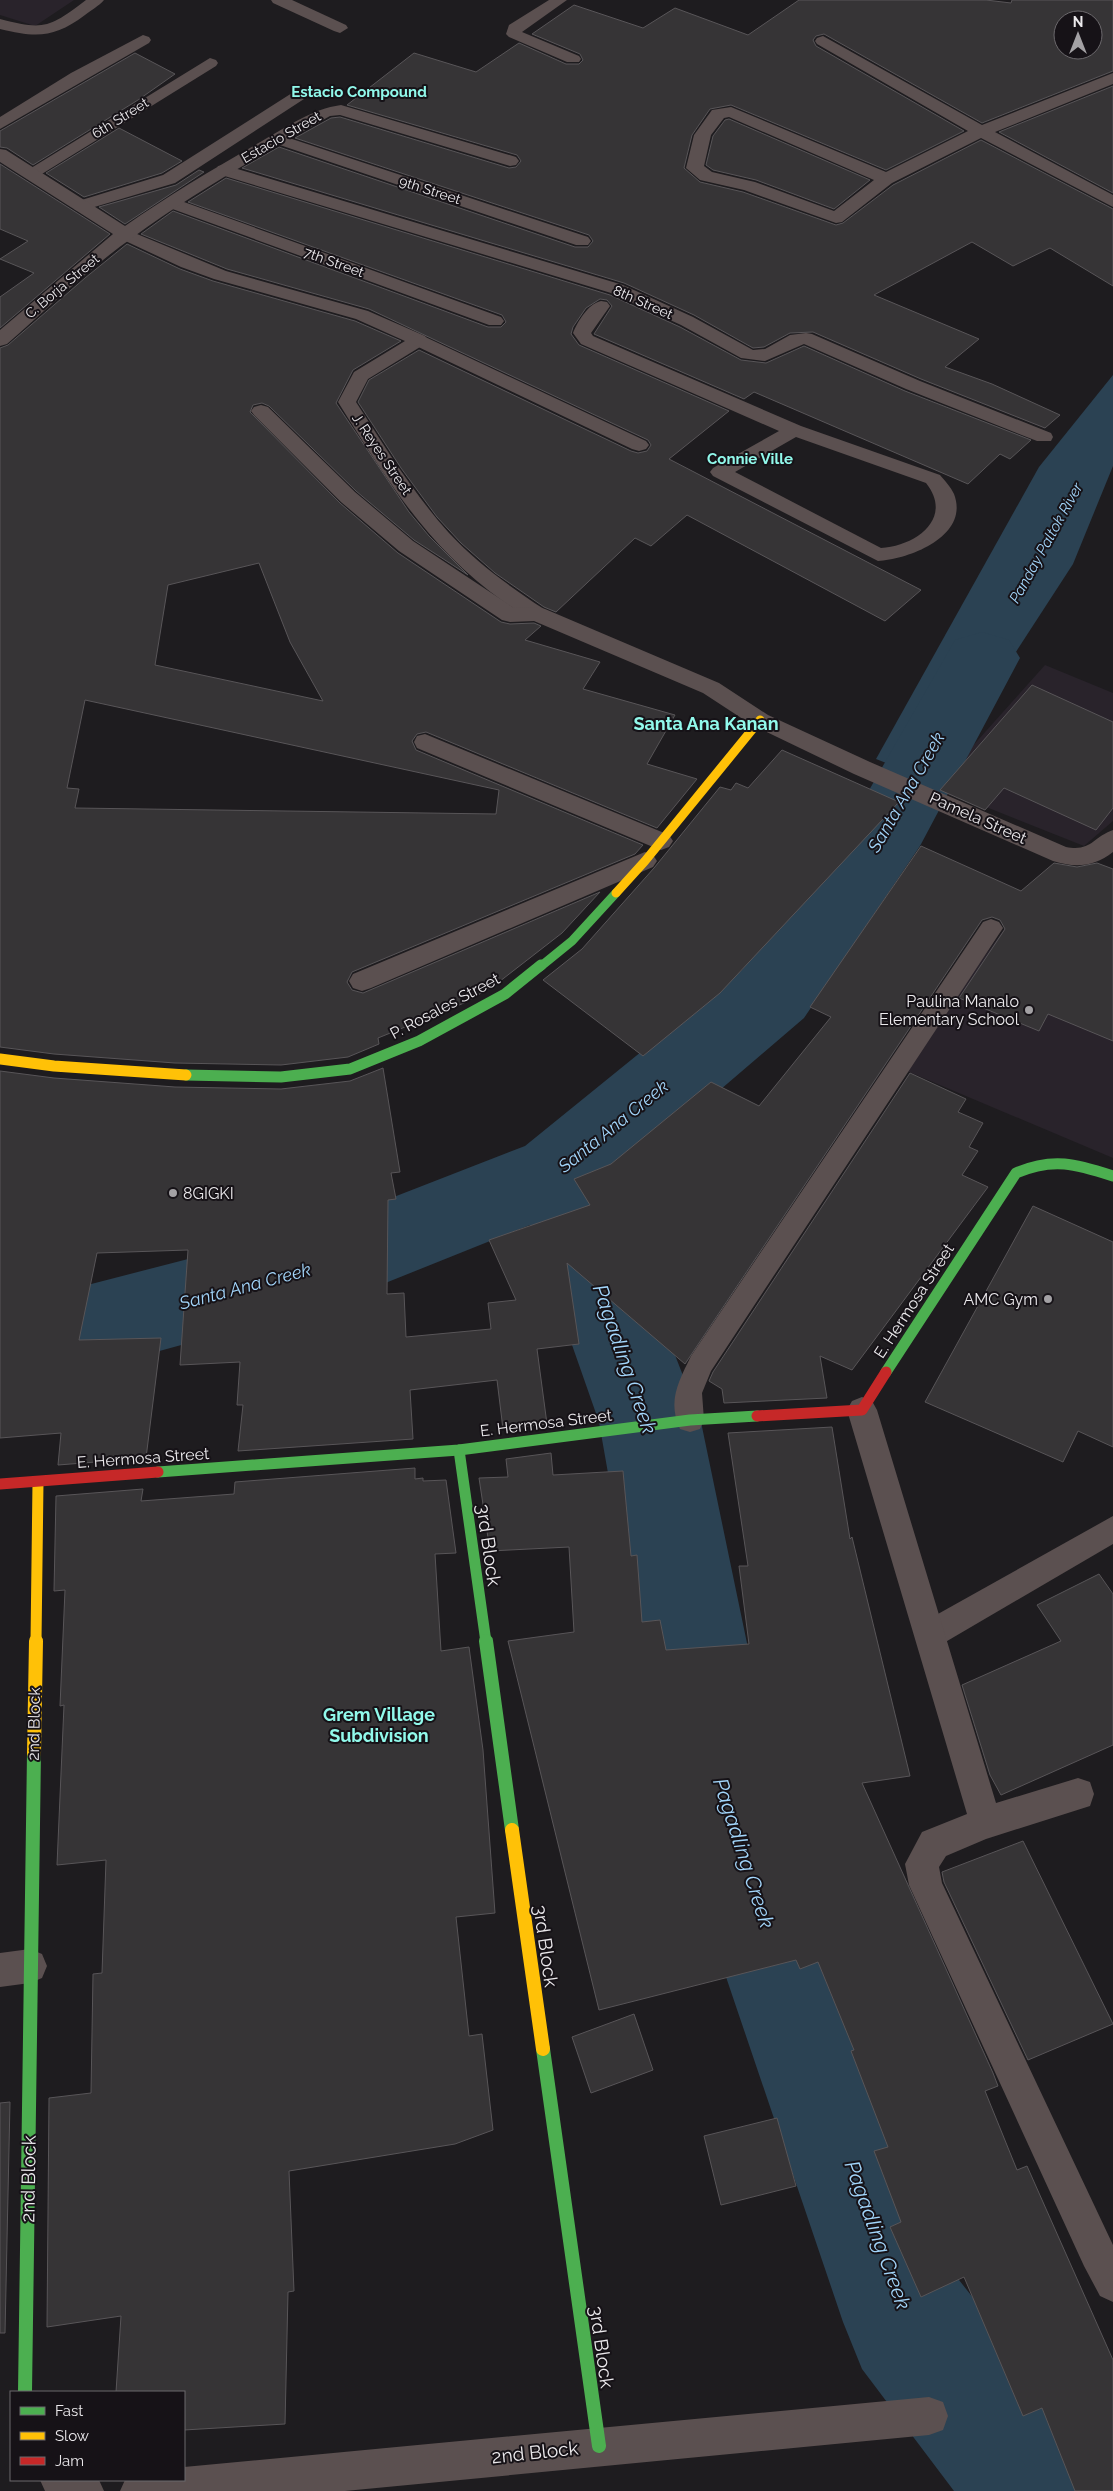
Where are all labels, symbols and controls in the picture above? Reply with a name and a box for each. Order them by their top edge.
north arrow [1053,10,1103,60]
text: N [1073,14,1083,30]
district label: Estacio Compound [291,83,427,101]
street label: 6th Street [89,94,151,142]
street label: Estacio Street [238,108,324,166]
street label: 9th Street [397,173,463,208]
street label: 7th Street [302,244,366,280]
street label: C. Borja Street [22,250,102,322]
street label: 8th Street [611,282,676,322]
street label: J. Reyes Street [349,410,415,498]
district label: Connie Ville [707,450,793,468]
water label: Panday Paltok River [1005,479,1087,606]
district label: Santa Ana Kanan [633,713,779,734]
water label: Santa Ana Creek [863,728,949,857]
street label: Pamela Street [927,788,1030,848]
street label: P. Rosales Street [387,969,504,1043]
place label: Paulina Manalo Elementary School [879,992,1020,1029]
marker: Paulina Manalo Elementary School [1023,1004,1035,1016]
water label: Santa Ana Creek [553,1075,672,1177]
place label: 8GIGKI [183,1184,234,1203]
marker: 8GIGKI [167,1187,179,1199]
street label: E. Hermosa Street [870,1240,958,1362]
water label: Santa Ana Creek [176,1258,313,1314]
water label: Pagadling Creek [588,1281,662,1437]
place label: AMC Gym [963,1290,1038,1309]
marker: AMC Gym [1042,1293,1054,1305]
street label: E. Hermosa Street [479,1405,614,1441]
street label: E. Hermosa Street [76,1444,210,1472]
street label: 3rd Block [472,1502,506,1588]
street label: 2nd Block [24,1687,44,1761]
district label: Grem Village Subdivision [323,1704,435,1746]
water label: Pagadling Creek [708,1775,780,1931]
street label: 3rd Block [529,1903,563,1989]
street label: 2nd Block [16,2135,40,2223]
water label: Pagadling Creek [840,2157,916,2313]
street label: 3rd Block [585,2304,619,2390]
legend [10,2391,185,2481]
text: Fast [55,2402,83,2420]
text: Slow [55,2427,89,2445]
street label: 2nd Block [490,2436,580,2468]
text: Jam [55,2452,84,2470]

